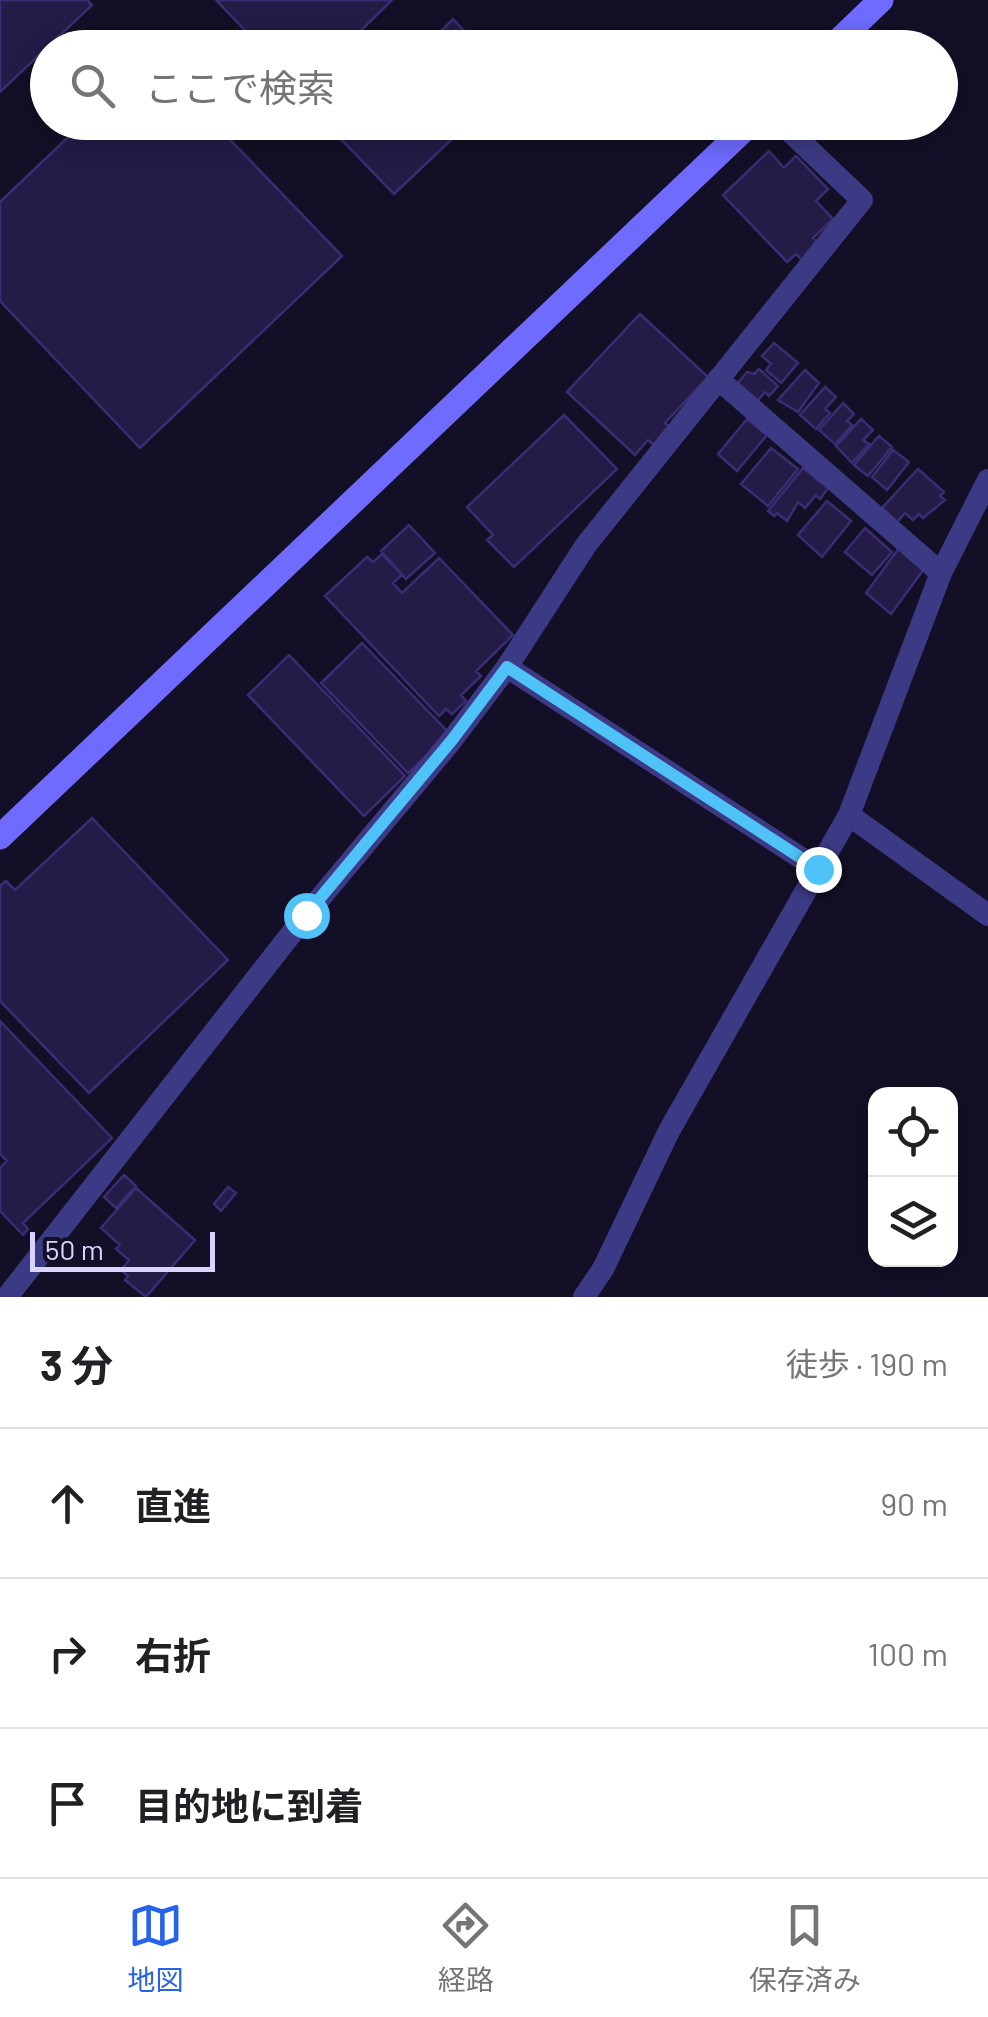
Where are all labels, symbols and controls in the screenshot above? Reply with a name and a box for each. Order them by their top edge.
search box [30,30,958,140]
icon: search [65,58,120,113]
text: ここで検索 [145,64,335,110]
route end [796,847,842,893]
route start [284,893,330,939]
map controls [868,1087,958,1267]
button: locate [868,1087,958,1177]
button: layers [868,1177,958,1267]
scale bar [30,1227,215,1272]
text: 50 m [45,1232,104,1266]
text: 3 分 [40,1339,113,1389]
text: 徒歩 · 190 m [786,1344,948,1382]
icon: ahead [40,1476,95,1531]
text: 直進 [135,1482,211,1528]
text: 90 m [880,1484,948,1522]
icon: right [40,1626,95,1681]
text: 右折 [135,1632,211,1678]
text: 100 m [868,1634,948,1672]
icon: arrive [40,1776,95,1831]
text: 目的地に到着 [135,1782,363,1828]
tab: 地図 [127,1898,183,1998]
tab: 経路 [438,1898,494,1998]
tab: 保存済み [749,1898,861,1998]

